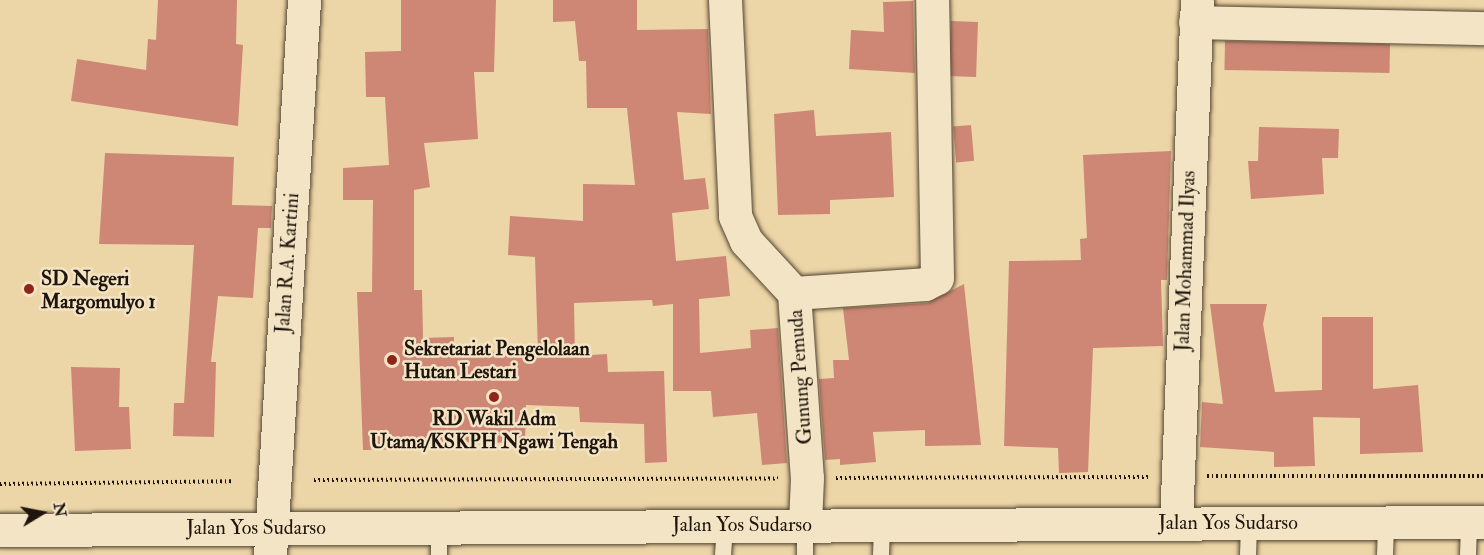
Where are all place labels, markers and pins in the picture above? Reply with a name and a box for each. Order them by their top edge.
place label: SD Negeri Margomulyo 1 [41,266,156,313]
marker: SD Negeri Margomulyo 1 [22,282,36,296]
place label: Sekretariat Pengelolaan Hutan Lestari [404,336,590,383]
marker: Sekretariat Pengelolaan Hutan Lestari [385,353,399,367]
marker: RD Wakil Adm Utama/KSKPH Ngawi Tengah [487,390,501,404]
place label: RD Wakil Adm Utama/KSKPH Ngawi Tengah [370,406,618,453]

